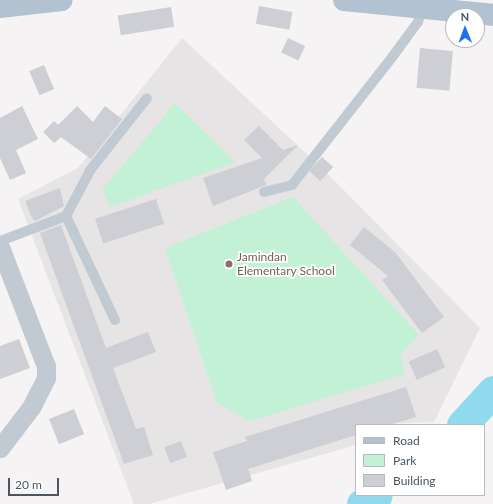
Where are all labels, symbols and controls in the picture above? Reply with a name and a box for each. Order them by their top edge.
north arrow [445,8,485,48]
text: N [460,10,469,23]
place label: Jamindan Elementary School [237,250,335,278]
marker: Jamindan Elementary School [224,259,234,269]
legend [355,424,485,496]
text: Road [393,433,420,448]
text: Park [393,453,416,468]
scale bar [10,470,61,496]
text: Building [393,473,436,488]
text: 20 m [15,477,42,492]

